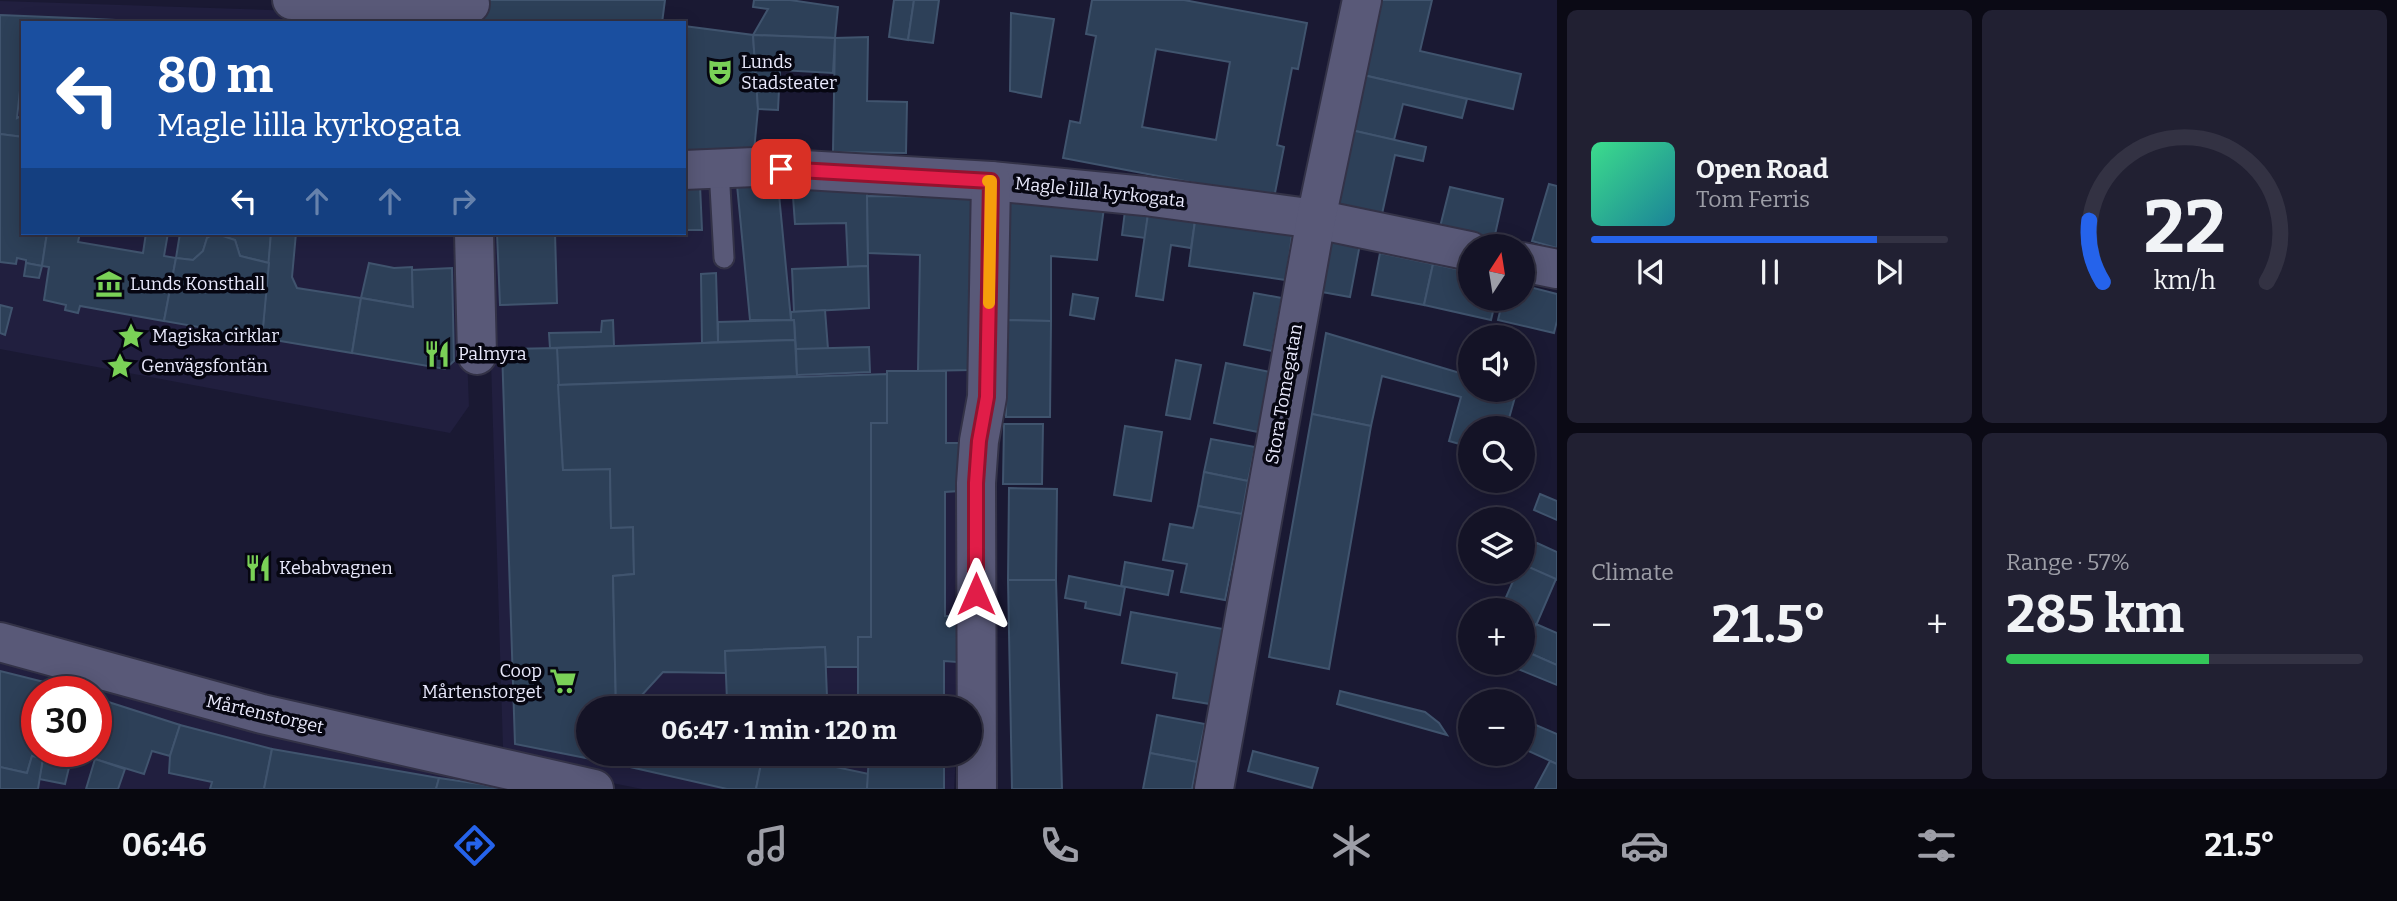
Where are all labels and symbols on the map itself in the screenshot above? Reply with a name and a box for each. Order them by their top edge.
place label: Lunds Stadsteater [741,51,837,94]
theatre icon: Lunds Stadsteater [705,57,735,87]
pin [751,139,811,199]
street label: Magle lilla kyrkogata [1014,172,1186,212]
north arrow [1458,234,1535,312]
museum icon: Lunds Konsthall [94,269,124,299]
place label: Lunds Konsthall [130,273,265,295]
place icon: Magiska cirklar [116,321,146,351]
street label: Stora Tomegatan [1261,321,1307,466]
place label: Magiska cirklar [152,325,279,347]
restaurant icon: Palmyra [422,339,452,369]
place label: Palmyra [458,343,527,365]
place icon: Genvägsfontän [105,351,135,381]
place label: Genvägsfontän [141,355,269,377]
restaurant icon: Kebabvagnen [243,553,273,583]
place label: Kebabvagnen [279,557,393,579]
position arrow [939,557,1013,631]
place label: Coop Mårtenstorget [422,660,542,703]
supermarket icon: Coop Mårtenstorget [548,666,578,696]
speed limit sign: 30 [21,676,112,767]
street label: Mårtenstorget [204,690,326,738]

